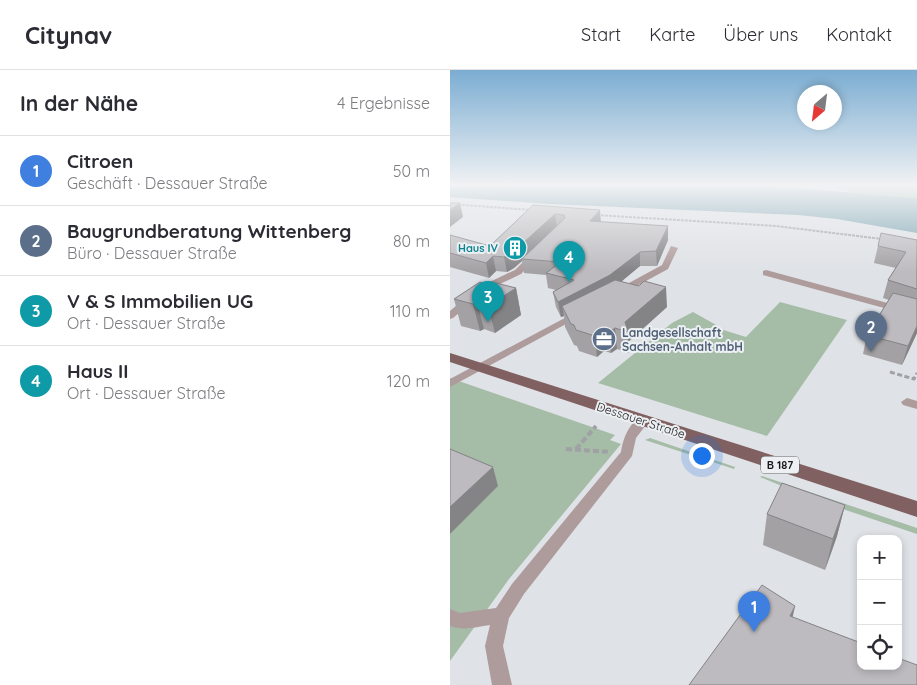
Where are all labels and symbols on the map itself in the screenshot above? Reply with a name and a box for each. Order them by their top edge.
north arrow [797,85,842,130]
building icon: Haus IV [502,235,528,261]
place label: Haus IV [458,241,499,255]
pin: 4 [553,241,585,282]
pin: 3 [472,281,504,322]
pin: 2 [855,311,887,352]
place label: Landgesellschaft Sachsen-Anhalt mbH [622,325,743,354]
office icon: Landgesellschaft Sachsen-Anhalt mbH [591,326,617,352]
street label: Dessauer Straße [595,399,687,441]
your location [689,443,715,469]
road number: B 187 [761,456,799,474]
pin: 1 [738,591,770,632]

